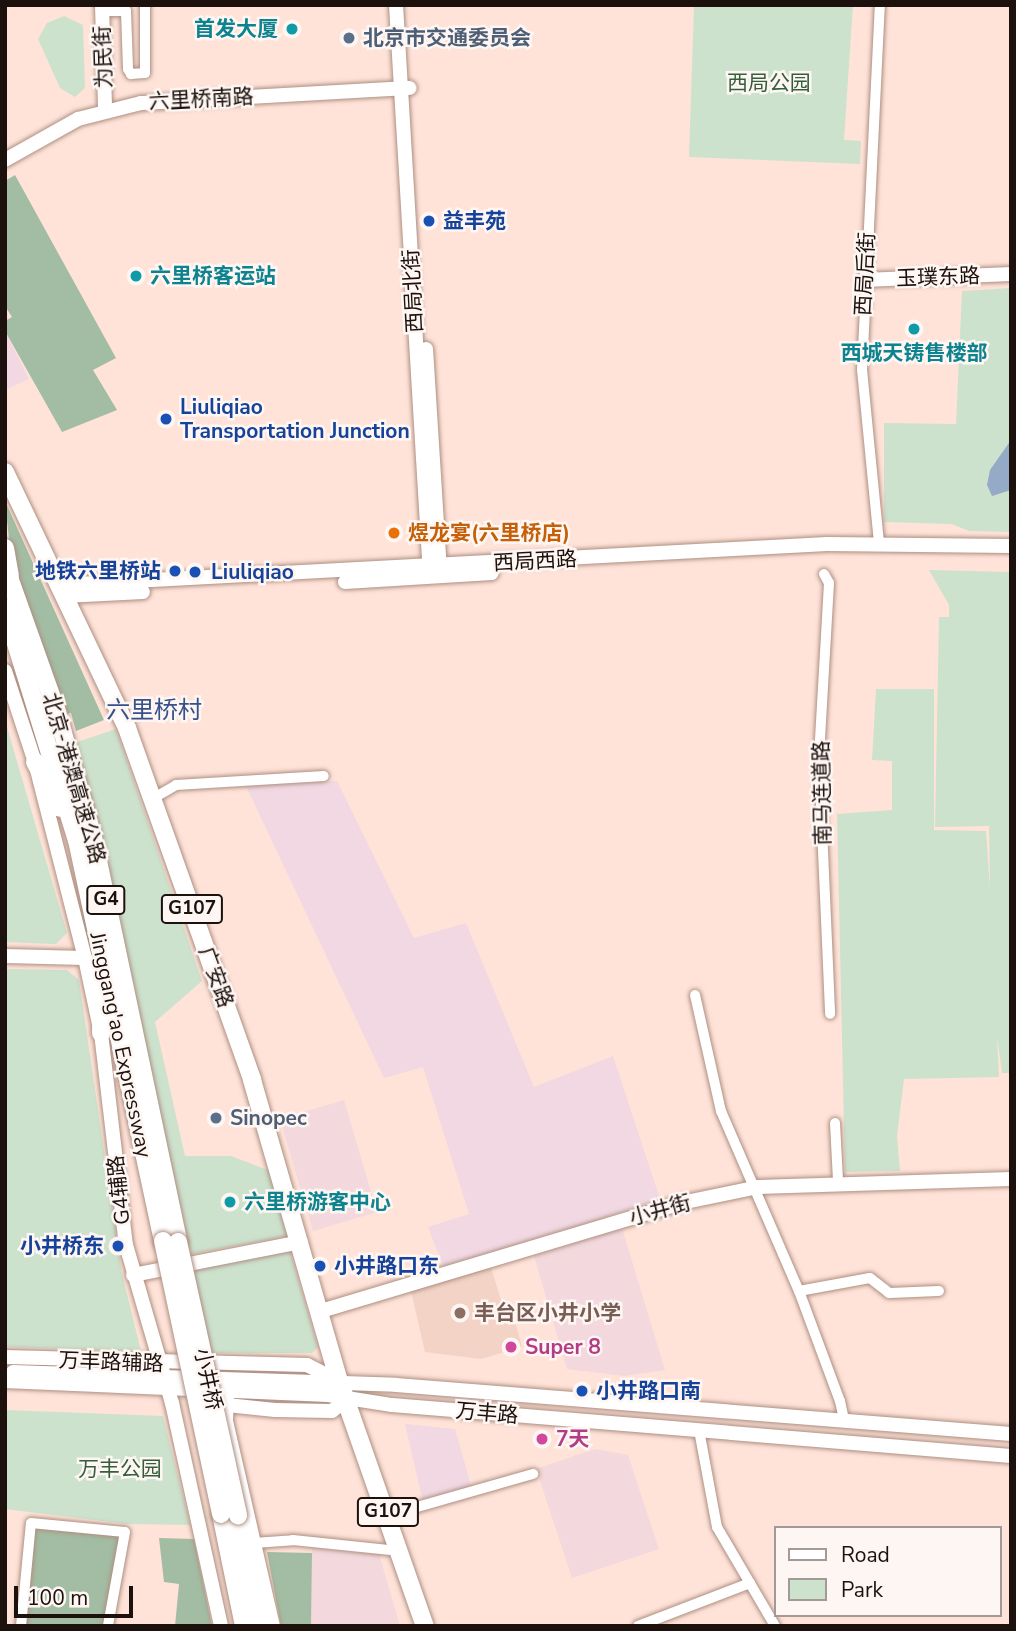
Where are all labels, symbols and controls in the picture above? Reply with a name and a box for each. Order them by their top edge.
place label: 首发大厦 [194,16,278,42]
marker: 首发大厦 [284,21,300,37]
street label: 为民街 [89,25,117,89]
place label: 北京市交通委员会 [363,25,531,51]
marker: 北京市交通委员会 [341,30,357,46]
park label: 西局公园 [727,70,811,96]
street label: 六里桥南路 [148,84,254,114]
place label: 益丰苑 [443,208,506,234]
marker: 益丰苑 [421,213,437,229]
street label: 西局后街 [850,231,880,317]
street label: 西局北街 [398,248,428,334]
place label: 六里桥客运站 [150,263,276,289]
street label: 玉璞东路 [896,263,980,291]
marker: 六里桥客运站 [128,268,144,284]
marker: 西城天铸售楼部 [906,321,922,337]
place label: 西城天铸售楼部 [841,340,987,366]
place label: Liuliqiao Transportation Junction [180,394,410,444]
marker: Liuliqiao Transportation Junction [158,411,174,427]
place label: 煜龙宴(六里桥店) [408,520,570,546]
marker: 煜龙宴(六里桥店) [386,525,402,541]
street label: 西局西路 [492,546,578,576]
place label: 地铁六里桥站 [35,558,161,584]
place label: Liuliqiao [211,559,294,585]
marker: Liuliqiao [185,562,205,582]
marker: 地铁六里桥站 [167,563,183,579]
street label: 北京-港澳高速公路 [38,690,110,866]
district label: 六里桥村 [106,697,202,725]
street label: 南马连道路 [808,740,836,846]
road number: G4 [85,885,127,916]
road number: G107 [160,894,224,925]
street label: Jinggang'ao Expressway [85,930,157,1160]
street label: 广安路 [193,943,239,1011]
place label: Sinopec [230,1105,307,1131]
marker: Sinopec [208,1110,224,1126]
street label: G4辅路 [103,1154,135,1226]
place label: 六里桥游客中心 [244,1189,391,1215]
street label: 小井街 [626,1190,694,1230]
marker: 六里桥游客中心 [222,1194,238,1210]
place label: 小井桥东 [20,1233,104,1259]
marker: 小井桥东 [110,1238,126,1254]
place label: 小井路口东 [334,1253,439,1279]
marker: 小井路口东 [312,1258,328,1274]
place label: 丰台区小井小学 [474,1300,621,1326]
marker: 丰台区小井小学 [452,1305,468,1321]
place label: Super 8 [525,1334,601,1360]
marker: Super 8 [503,1339,519,1355]
street label: 小井桥 [189,1346,227,1412]
street label: 万丰路辅路 [58,1348,164,1376]
place label: 小井路口南 [596,1378,701,1404]
marker: 小井路口南 [574,1383,590,1399]
street label: 万丰路 [455,1398,519,1428]
place label: 7天 [556,1426,590,1452]
marker: 7天 [534,1431,550,1447]
park label: 万丰公园 [78,1456,162,1482]
road number: G107 [356,1496,420,1528]
legend [774,1526,1002,1617]
text: Road [841,1541,890,1569]
scale bar [18,1572,136,1616]
text: Park [841,1576,883,1604]
text: 100 m [27,1584,88,1612]

